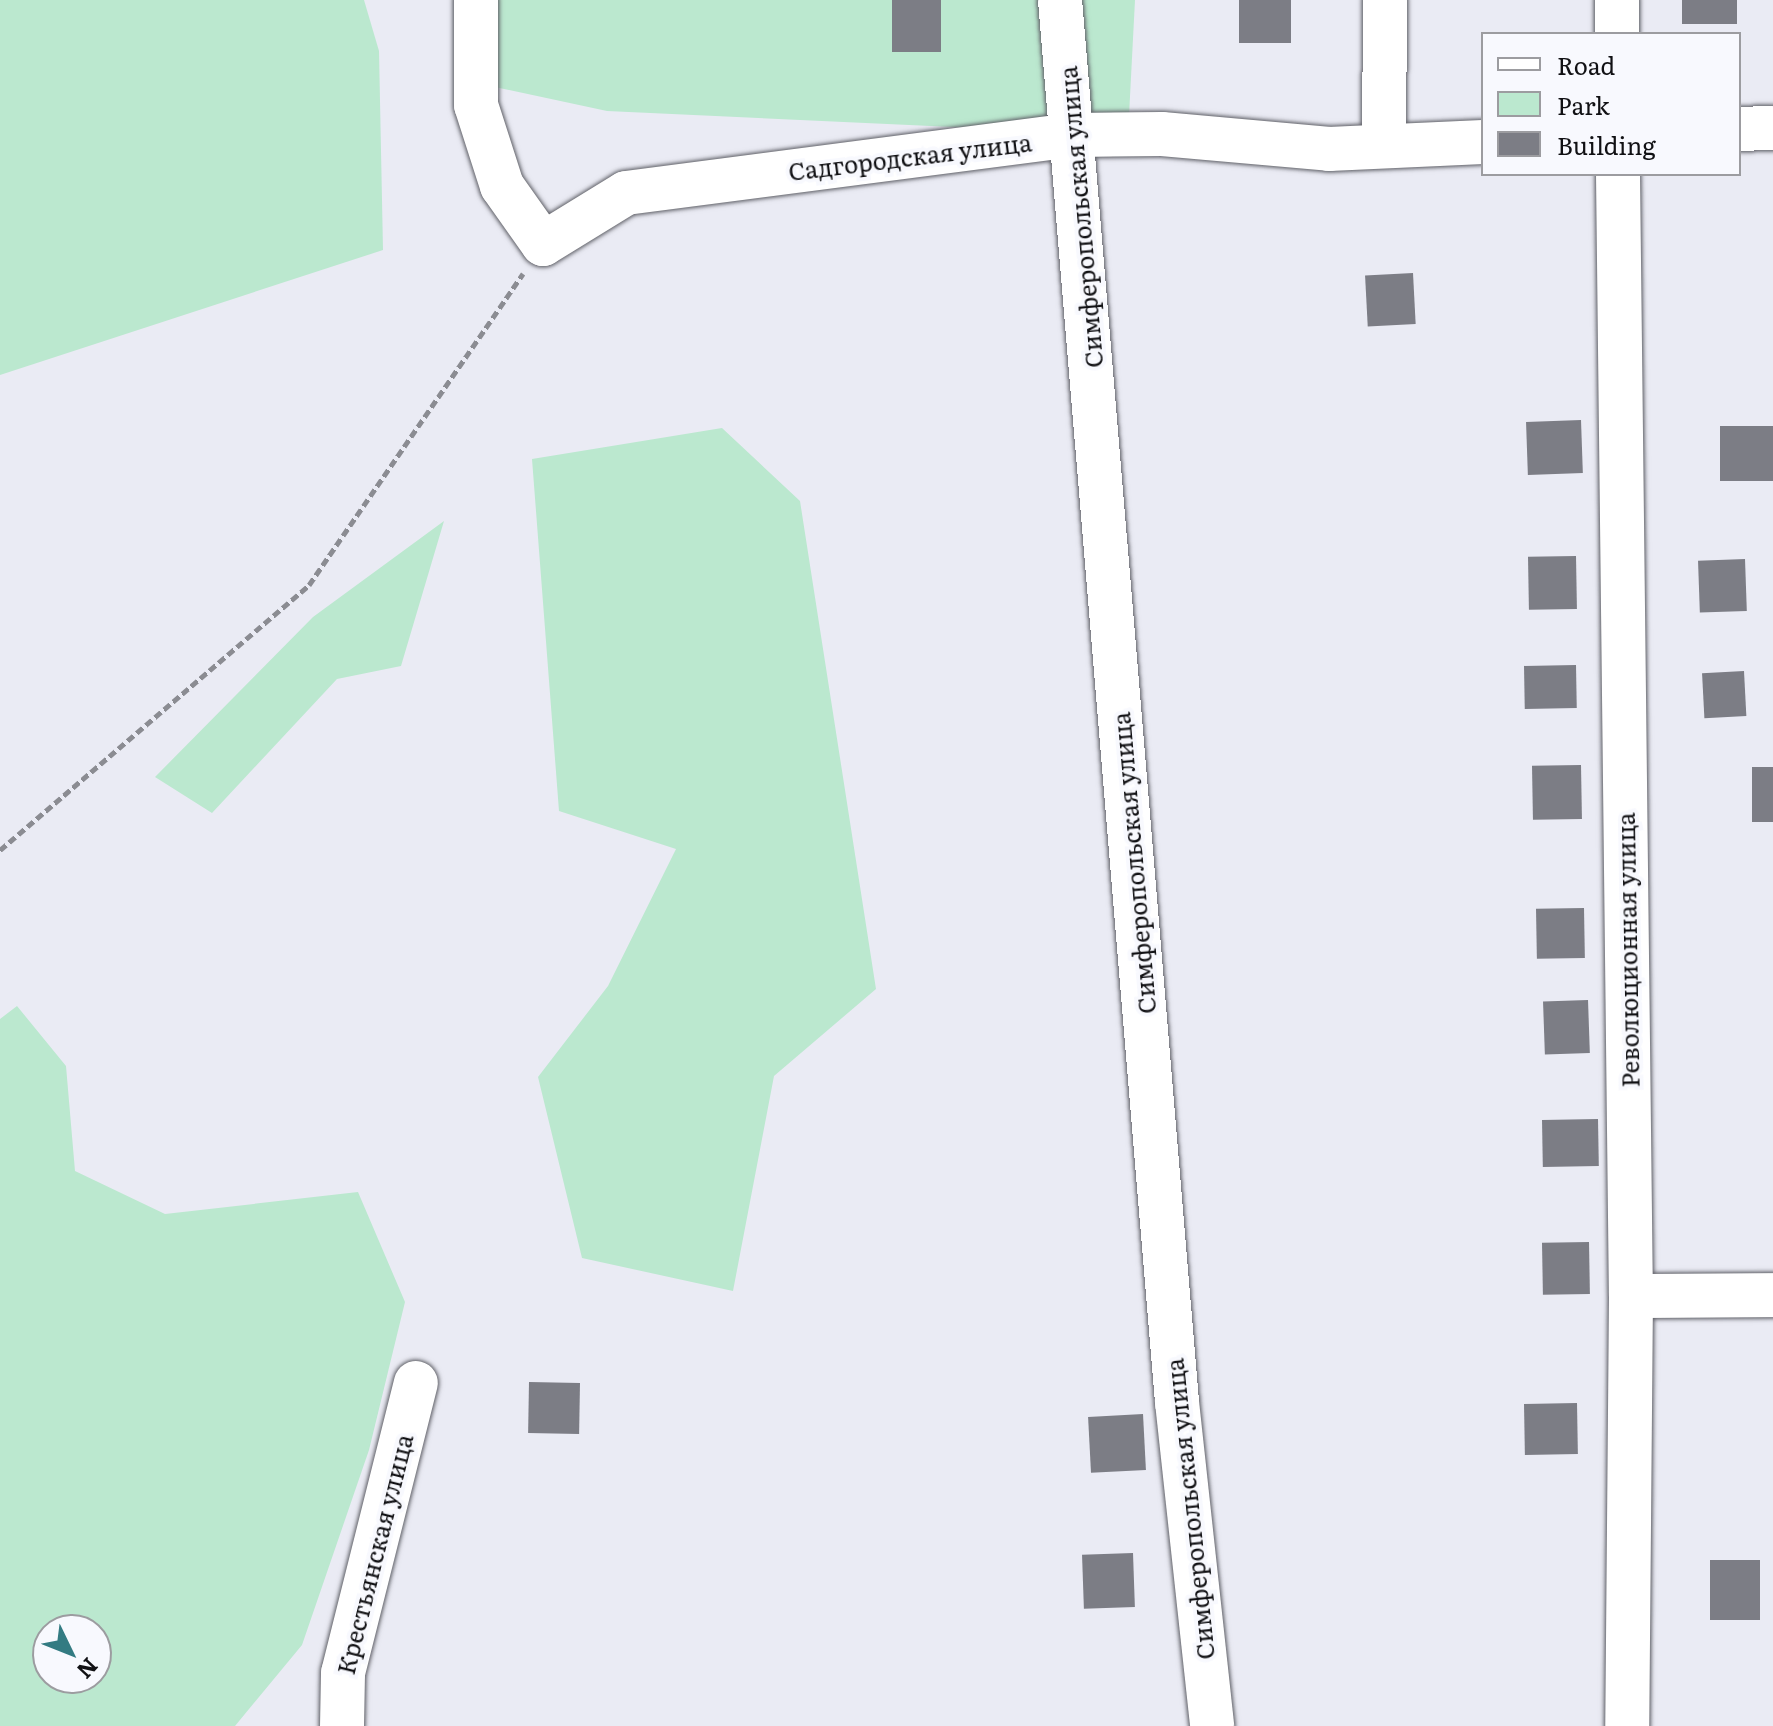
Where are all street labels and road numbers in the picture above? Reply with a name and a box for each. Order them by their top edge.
street label: Симферопольская улица [1052,65,1108,369]
street label: Садгородская улица [787,127,1033,185]
street label: Симферопольская улица [1105,711,1161,1015]
street label: Революционная улица [1610,812,1644,1088]
street label: Симферопольская улица [1159,1357,1219,1661]
street label: Крестьянская улица [330,1431,418,1677]

